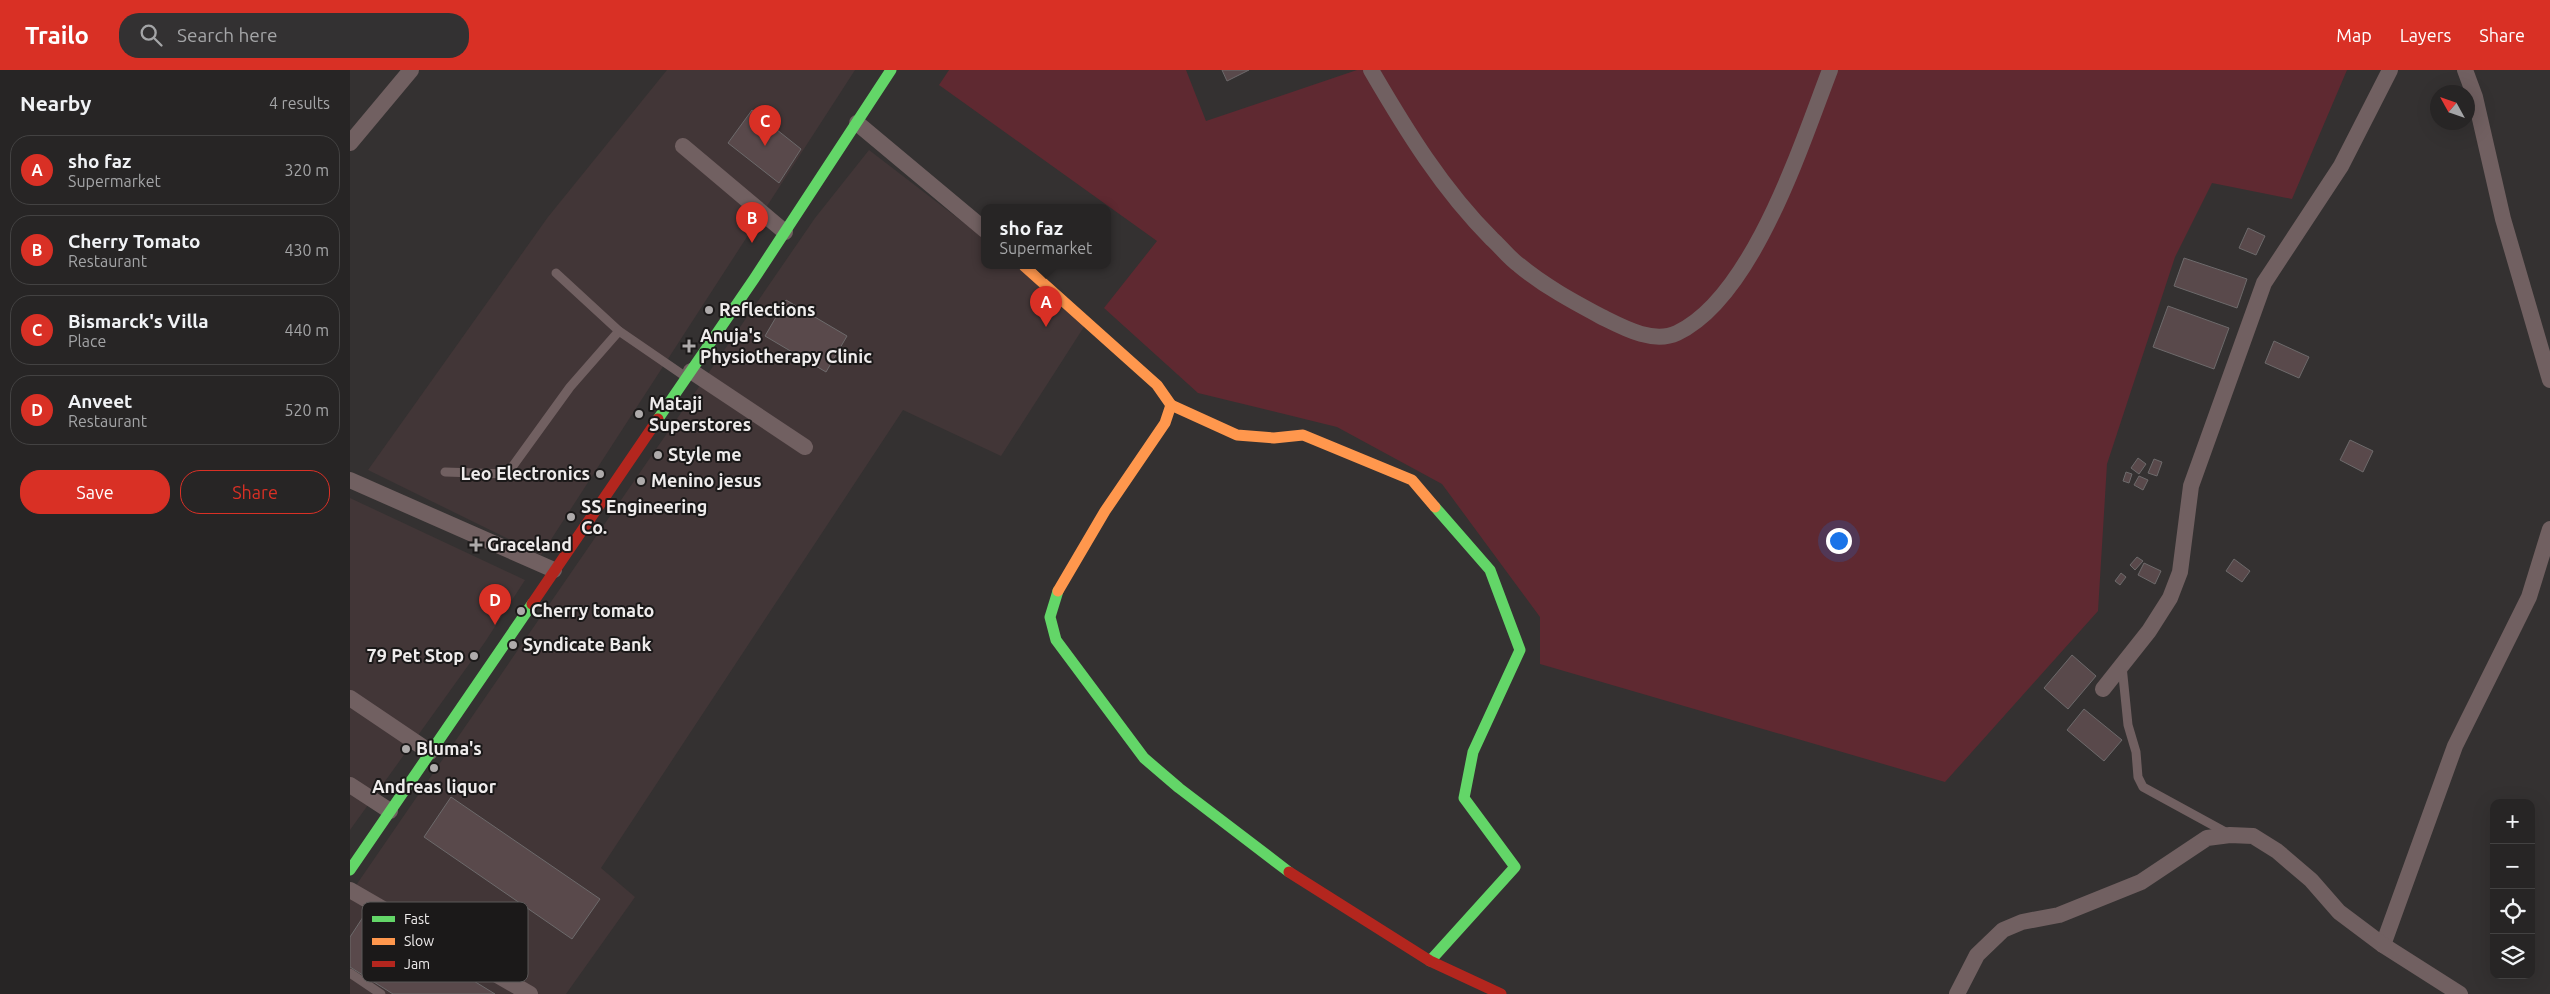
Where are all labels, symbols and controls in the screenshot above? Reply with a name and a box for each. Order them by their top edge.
search box [119,13,469,58]
icon: search [137,21,165,49]
text: Trailo [25,22,89,49]
text: Search here [177,24,278,46]
text: Map [2336,25,2372,45]
text: Layers [2400,25,2451,45]
text: Share [2479,25,2525,45]
north arrow [2430,85,2475,130]
text: Nearby [20,91,91,115]
text: 4 results [269,94,330,112]
pin: C [749,105,781,146]
text: sho faz [68,150,131,172]
text: A [31,161,43,179]
text: 320 m [284,161,329,179]
text: Supermarket [68,172,161,190]
pin: B [736,202,768,243]
popup [981,204,1111,269]
text: sho faz [1000,217,1063,239]
text: Cherry Tomato [68,230,201,252]
text: Supermarket [1000,239,1092,257]
text: B [32,241,42,259]
text: 430 m [284,241,329,259]
text: Restaurant [68,252,147,270]
pin: A [1030,286,1062,327]
place label: Reflections [719,299,816,319]
marker: Reflections [703,304,715,316]
text: Bismarck's Villa [68,310,209,332]
text: C [32,321,42,339]
text: 440 m [284,321,329,339]
place label: Anuja's Physiotherapy Clinic [700,325,872,366]
text: Place [68,332,106,350]
marker: Anuja's Physiotherapy Clinic [682,339,696,353]
text: Anveet [68,390,132,412]
place label: Mataji Superstores [649,393,751,434]
text: D [31,401,43,419]
text: 520 m [284,401,329,419]
marker: Mataji Superstores [633,408,645,420]
text: Restaurant [68,412,147,430]
place label: Style me [668,444,742,464]
marker: Style me [652,449,664,461]
place label: Leo Electronics [461,463,590,483]
marker: Leo Electronics [594,468,606,480]
button: Save [20,470,170,514]
button: Share [180,470,330,514]
place label: Menino jesus [651,470,761,490]
marker: Menino jesus [635,475,647,487]
place label: SS Engineering Co. [581,496,707,537]
marker: SS Engineering Co. [565,511,577,523]
your location [1826,528,1852,554]
place label: Graceland [487,534,572,554]
marker: Graceland [469,538,483,552]
pin: D [479,584,511,625]
place label: Cherry tomato [531,600,654,620]
marker: Cherry tomato [515,605,527,617]
place label: Syndicate Bank [523,634,652,654]
marker: Syndicate Bank [507,639,519,651]
place label: 79 Pet Stop [367,645,464,665]
marker: 79 Pet Stop [468,650,480,662]
place label: Bluma's [416,738,482,758]
marker: Bluma's [400,743,412,755]
marker: Andreas liquor [428,762,440,774]
place label: Andreas liquor [372,776,497,796]
map controls [2490,799,2535,979]
button: + [2490,799,2535,844]
button: − [2490,844,2535,889]
button: locate [2490,889,2535,934]
legend [362,902,528,982]
text: Fast [404,911,430,927]
text: Slow [404,933,434,949]
button: layers [2490,934,2535,979]
text: Jam [404,956,430,972]

